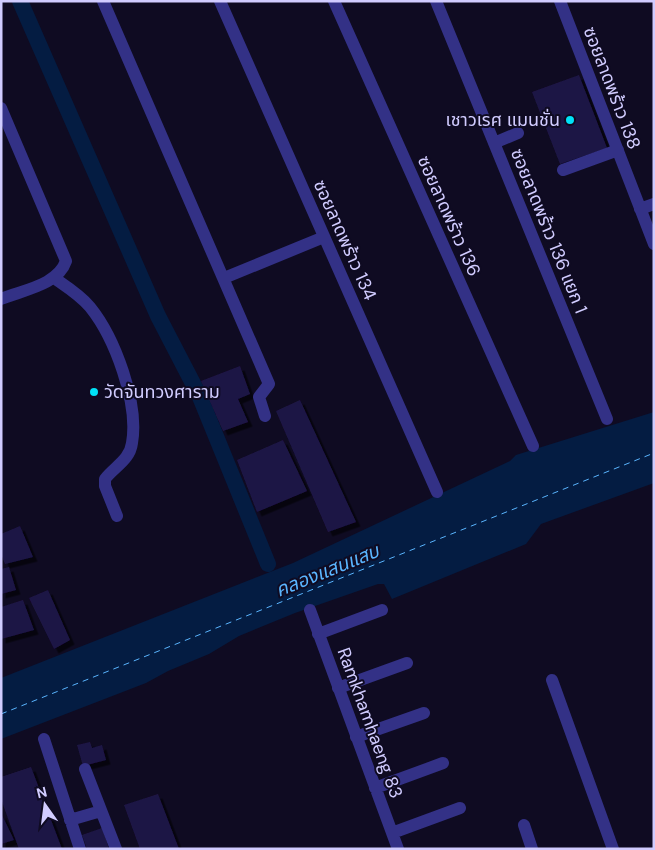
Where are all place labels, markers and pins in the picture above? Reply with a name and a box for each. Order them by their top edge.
place label: เชาวเรศ แมนชั่น [446,108,560,132]
marker: เชาวเรศ แมนชั่น [564,114,576,126]
place label: วัดจันทวงศาราม [104,380,220,404]
marker: วัดจันทวงศาราม [88,386,100,398]

